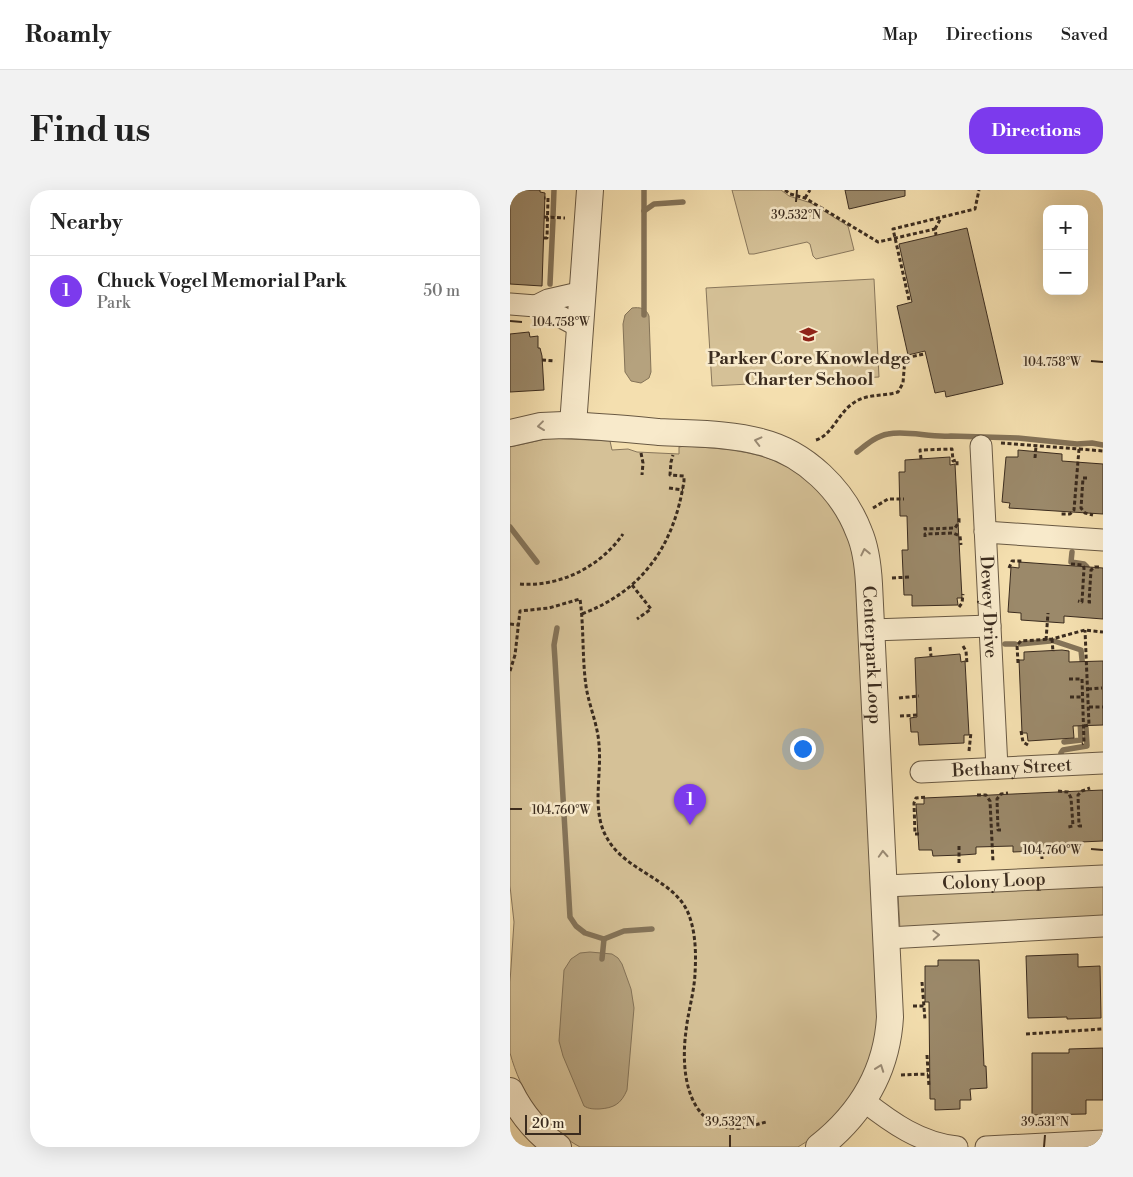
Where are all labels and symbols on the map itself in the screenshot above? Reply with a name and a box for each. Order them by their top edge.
text: 39.532°N [771,208,821,223]
text: 104.758°W [532,315,591,330]
school or university icon: Parker Core Knowledge Charter School [799,325,819,345]
place label: Parker Core Knowledge Charter School [708,347,911,391]
text: 104.758°W [1023,355,1082,370]
one-way arrow [537,420,545,431]
one-way arrow [754,436,763,447]
one-way arrow [860,548,871,557]
street label: Dewey Drive [975,555,1003,659]
street label: Centerpark Loop [858,585,887,725]
your location [790,736,816,762]
street label: Bethany Street [950,753,1073,782]
pin: 1 [674,784,706,825]
text: 104.760°W [532,803,591,818]
text: 104.760°W [1023,843,1082,858]
one-way arrow [878,850,889,858]
street label: Colony Loop [942,867,1046,895]
one-way arrow [933,930,941,941]
one-way arrow [874,1064,884,1073]
scale bar [525,1112,581,1135]
text: 39.532°N [705,1115,755,1130]
text: 39.531°N [1021,1115,1069,1130]

